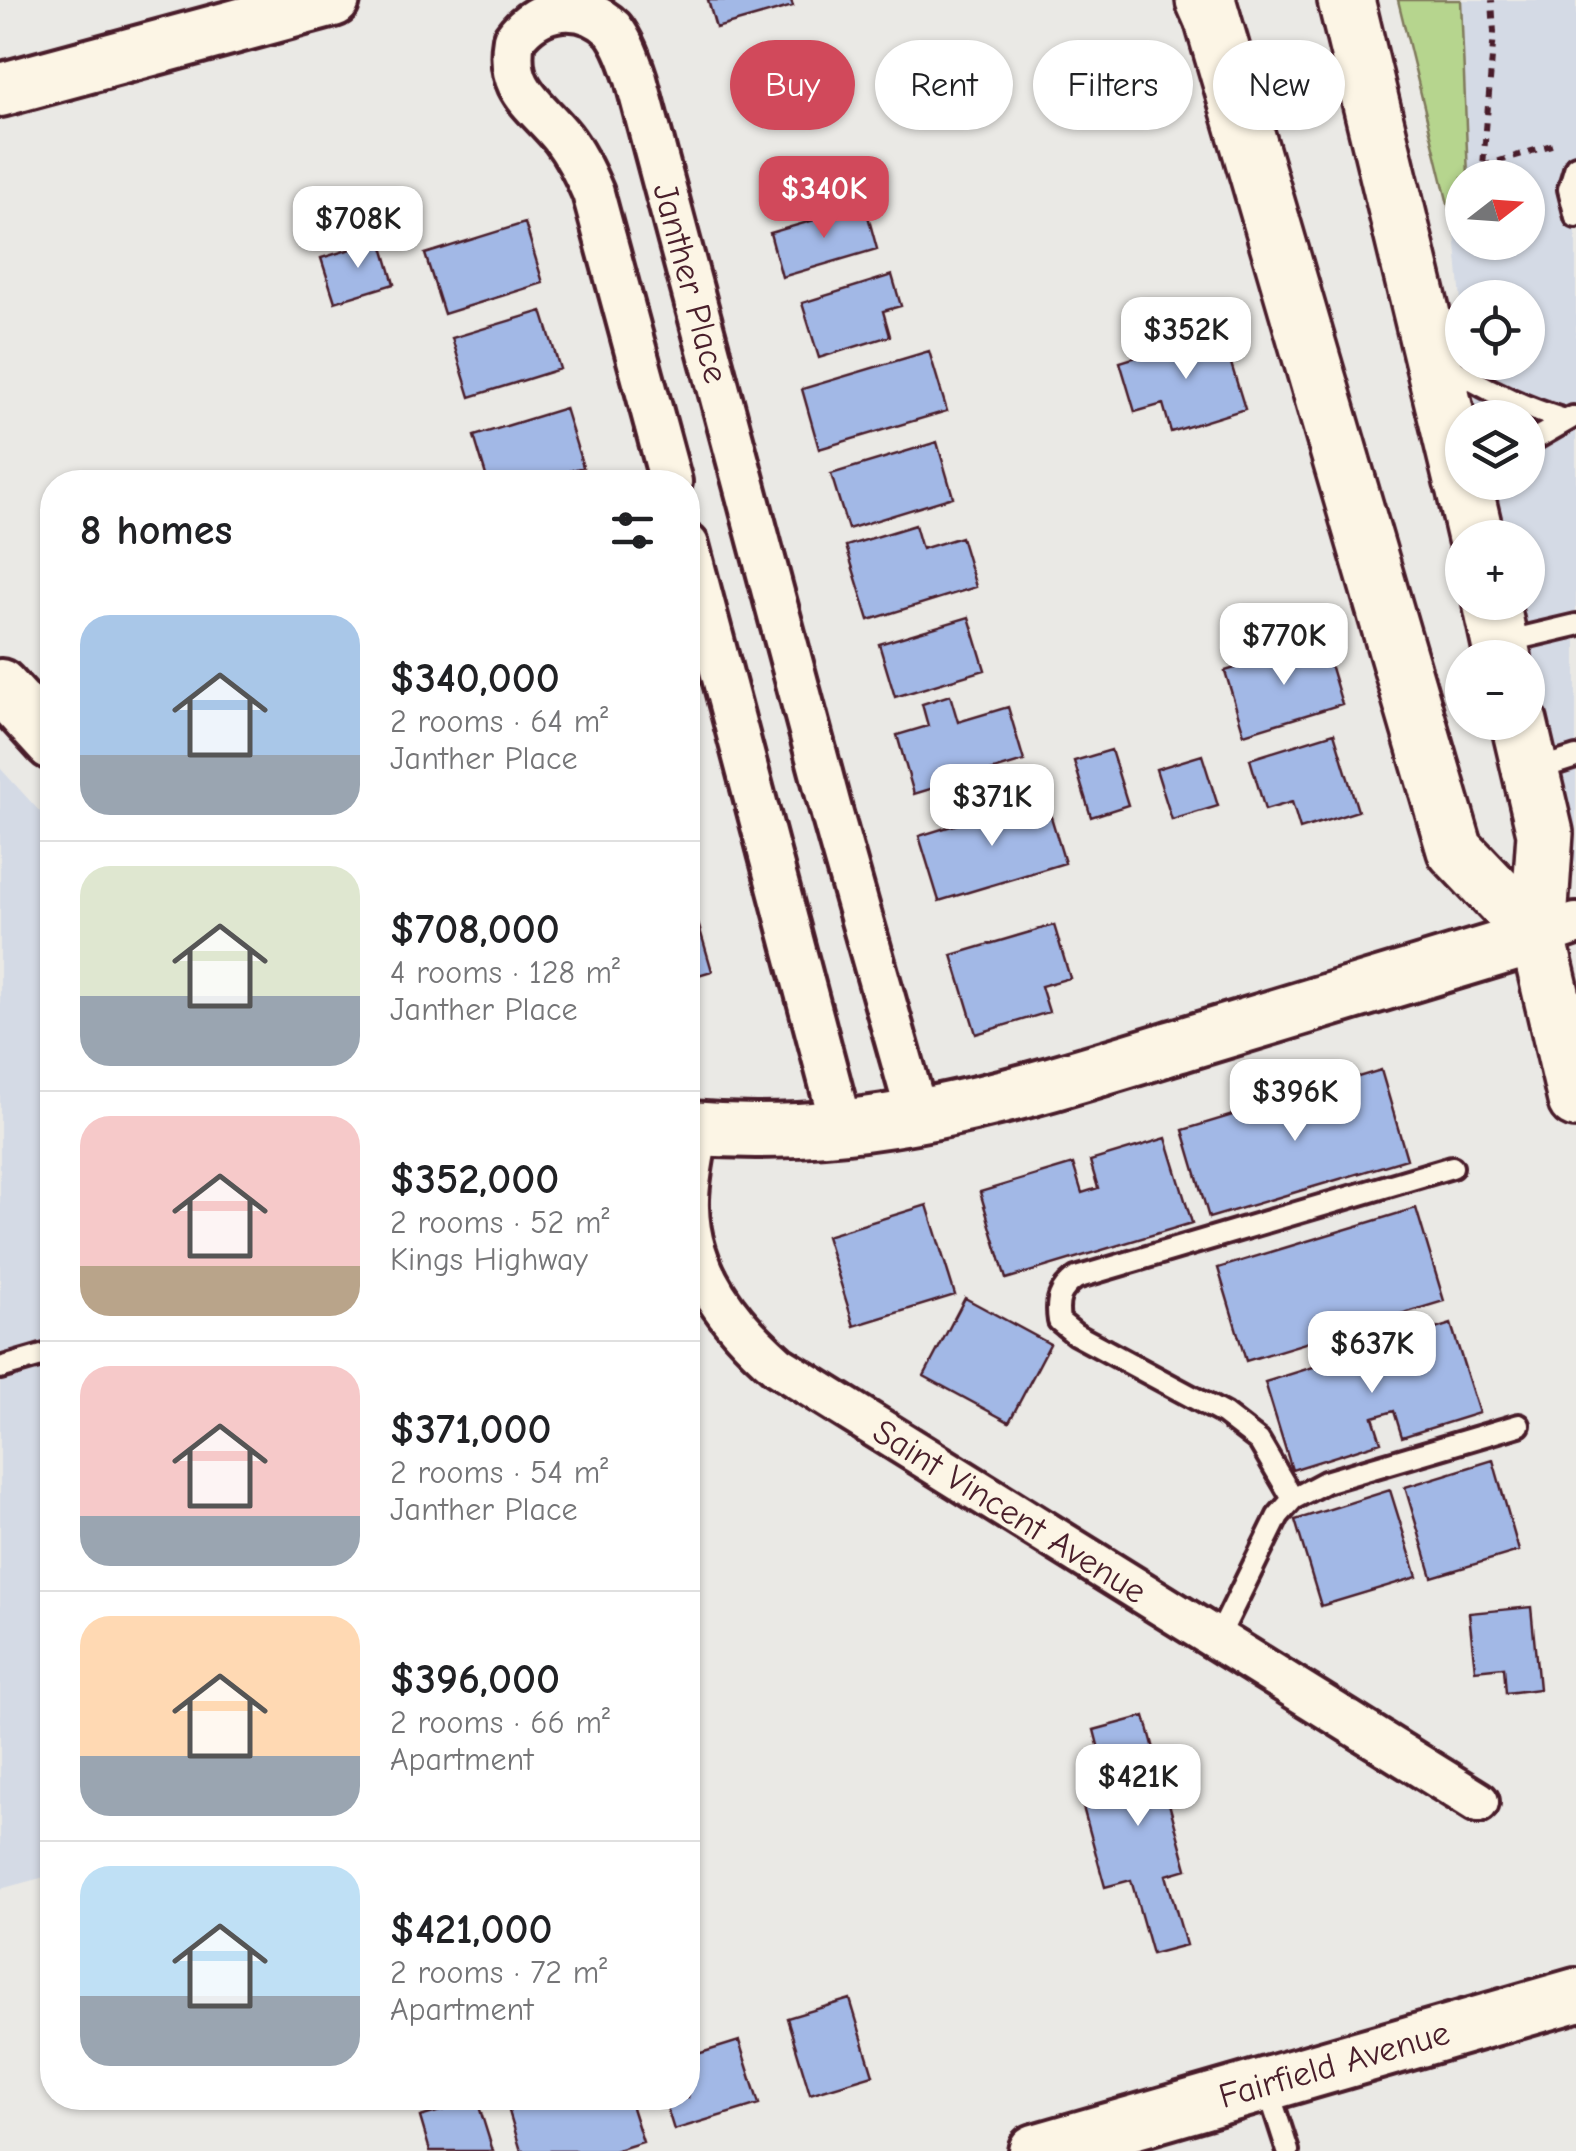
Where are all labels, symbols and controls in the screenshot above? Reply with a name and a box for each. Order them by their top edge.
chip: Buy [730,40,855,130]
chip: Rent [875,40,1013,130]
chip: Filters [1033,40,1193,130]
chip: New [1213,40,1345,130]
pin: $340K [754,156,894,241]
north arrow [1445,160,1545,260]
map controls [1445,160,1545,740]
text: $340K [781,170,867,207]
street label: Janther Place [644,179,737,387]
pin: $708K [288,186,428,271]
text: $708K [315,200,401,237]
button: locate [1445,280,1545,380]
pin: $352K [1116,297,1256,382]
text: $352K [1143,311,1229,348]
button: layers [1445,400,1545,500]
icon: filters [605,503,660,558]
text: 8 homes [80,506,232,555]
button: + [1445,520,1545,620]
pin: $770K [1214,603,1354,688]
text: $770K [1242,617,1326,654]
button: − [1445,640,1545,740]
text: $340,000 [390,654,560,703]
icon: home [160,655,280,775]
text: 2 rooms · 64 m² [390,703,608,740]
text: Janther Place [390,740,577,777]
pin: $371K [922,764,1062,849]
text: $371K [952,778,1032,815]
text: $708,000 [390,905,560,954]
icon: home [160,906,280,1026]
text: 4 rooms · 128 m² [390,954,620,991]
text: Janther Place [390,991,577,1028]
pin: $396K [1225,1059,1365,1144]
text: $396K [1252,1073,1338,1110]
text: $352,000 [390,1155,559,1204]
icon: home [160,1156,280,1276]
text: 2 rooms · 52 m² [390,1204,609,1241]
text: Kings Highway [390,1241,588,1278]
pin: $637K [1302,1311,1442,1396]
text: $637K [1330,1325,1414,1362]
text: $371,000 [390,1405,552,1454]
icon: home [160,1406,280,1526]
street label: Saint Vincent Avenue [866,1411,1154,1612]
text: 2 rooms · 54 m² [390,1454,608,1491]
text: Janther Place [390,1491,577,1528]
text: $396,000 [390,1655,560,1704]
icon: home [160,1656,280,1776]
text: 2 rooms · 66 m² [390,1704,610,1741]
text: Apartment [390,1741,533,1778]
pin: $421K [1068,1744,1208,1829]
text: $421K [1098,1758,1178,1795]
text: $421,000 [390,1905,553,1954]
icon: home [160,1906,280,2026]
text: 2 rooms · 72 m² [390,1954,607,1991]
text: Apartment [390,1991,533,2028]
street label: Fairfield Avenue [1214,2012,1454,2117]

